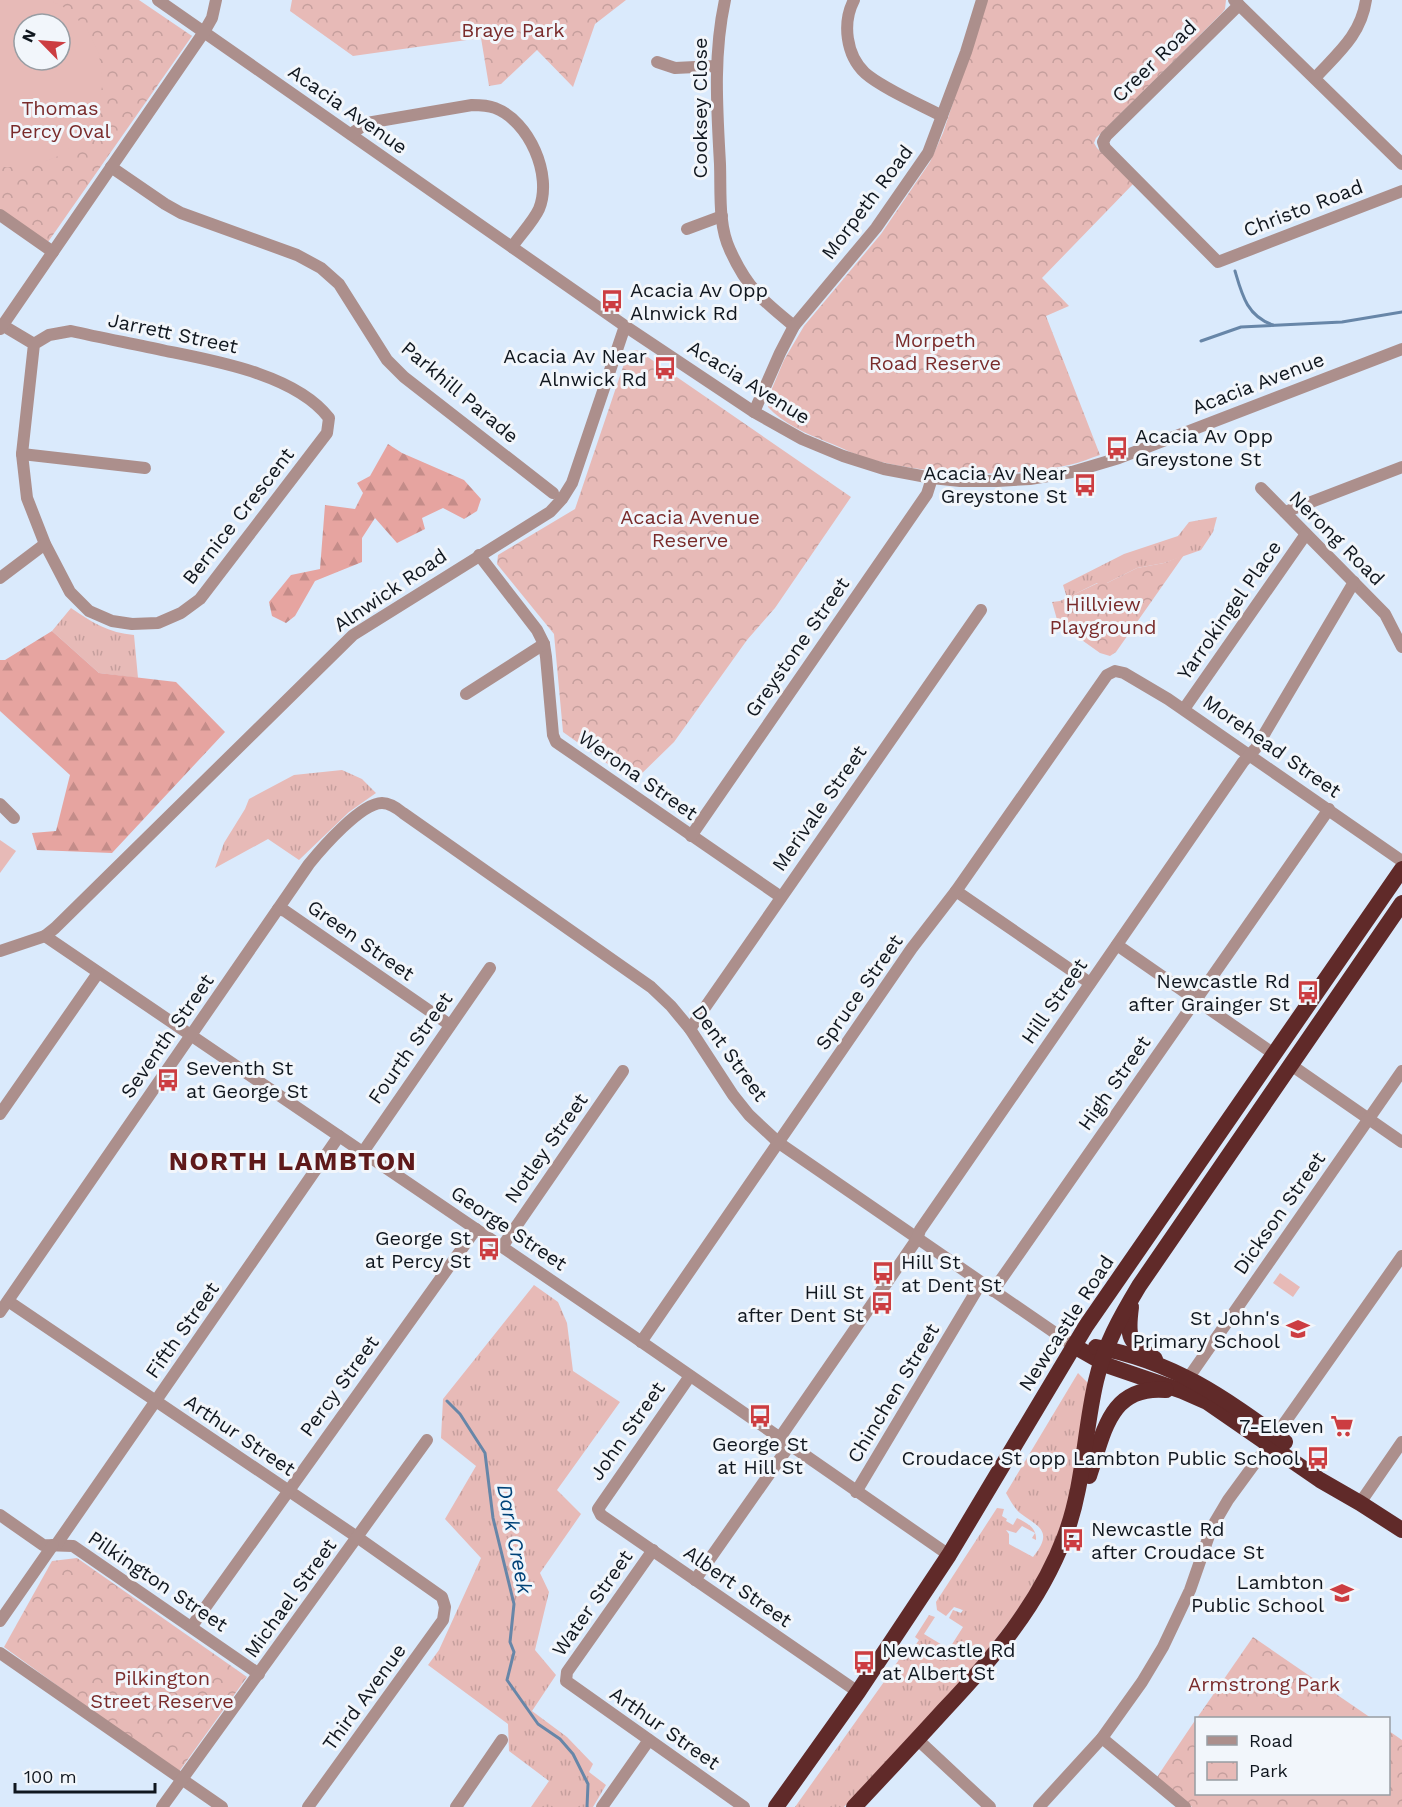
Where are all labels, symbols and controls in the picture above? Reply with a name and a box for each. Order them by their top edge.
north arrow [12,12,72,72]
street label: Creer Road [1107,15,1201,107]
park label: Braye Park [461,18,565,42]
text: N [18,26,40,45]
street label: Cooksey Close [688,38,712,179]
street label: Acacia Avenue [284,59,412,159]
park label: Thomas Percy Oval [9,96,111,143]
street label: Morpeth Road [816,140,918,264]
street label: Christo Road [1240,174,1366,242]
place label: Acacia Av Opp Alnwick Rd [630,278,768,325]
bus stop icon: Acacia Av Opp Alnwick Rd [599,288,625,314]
street label: Jarrett Street [106,308,241,359]
park label: Morpeth Road Reserve [869,328,1001,375]
street label: Acacia Avenue [683,335,815,429]
street label: Parkhill Parade [396,336,524,448]
place label: Acacia Av Near Alnwick Rd [503,344,647,391]
street label: Acacia Avenue [1188,347,1328,419]
bus stop icon: Acacia Av Near Alnwick Rd [652,355,678,381]
place label: Acacia Av Opp Greystone St [1135,424,1273,471]
bus stop icon: Acacia Av Opp Greystone St [1104,435,1130,461]
street label: Bernice Crescent [177,442,299,589]
place label: Acacia Av Near Greystone St [923,461,1068,508]
bus stop icon: Acacia Av Near Greystone St [1072,472,1098,498]
street label: Nerong Road [1284,485,1390,591]
park label: Acacia Avenue Reserve [620,505,760,552]
street label: Yarrokingel Place [1172,536,1286,684]
street label: Alnwick Road [329,543,451,637]
street label: Greystone Street [740,572,855,722]
park label: Hillview Playground [1049,592,1157,639]
street label: Morehead Street [1198,689,1346,803]
street label: Werona Street [574,725,703,825]
street label: Merivale Street [767,740,872,876]
street label: Green Street [303,894,420,986]
street label: Spruce Street [810,929,908,1054]
street label: Hill Street [1016,953,1092,1048]
street label: Seventh Street [115,969,219,1103]
place label: Newcastle Rd after Grainger St [1128,969,1291,1016]
bus stop icon: Newcastle Rd after Grainger St [1295,979,1321,1005]
street label: Fourth Street [363,987,458,1108]
street label: Dent Street [687,1000,773,1107]
street label: High Street [1073,1031,1156,1135]
place label: Seventh St at George St [186,1056,309,1103]
bus stop icon: Seventh St at George St [155,1067,181,1093]
street label: Notley Street [499,1088,593,1208]
district label: NORTH LAMBTON [169,1146,417,1176]
street label: Dickson Street [1228,1147,1330,1279]
street label: George Street [446,1180,572,1276]
place label: George St at Percy St [365,1226,472,1273]
bus stop icon: George St at Percy St [476,1236,502,1262]
place label: Hill St at Dent St [901,1250,1002,1297]
street label: Newcastle Road [1013,1251,1119,1395]
bus stop icon: Hill St at Dent St [870,1260,896,1286]
street label: Fifth Street [140,1277,224,1383]
place label: Hill St after Dent St [737,1280,865,1327]
bus stop icon: Hill St after Dent St [869,1290,895,1316]
place label: St John's Primary School [1133,1306,1280,1353]
school or university icon: St John's Primary School [1285,1316,1311,1342]
street label: Chinchen Street [842,1318,944,1467]
street label: Percy Street [294,1330,384,1441]
street label: John Street [584,1377,670,1485]
street label: Arthur Street [180,1389,301,1481]
bus stop icon: George St at Hill St [747,1403,773,1429]
supermarket icon: 7-Eleven [1329,1413,1355,1439]
place label: 7-Eleven [1239,1414,1324,1438]
place label: George St at Hill St [712,1432,809,1479]
bus stop icon: Croudace St opp Lambton Public School [1305,1445,1331,1471]
place label: Croudace St opp Lambton Public School [901,1446,1300,1470]
water label: Dark Creek [492,1482,538,1597]
place label: Newcastle Rd after Croudace St [1091,1517,1265,1564]
street label: Pilkington Street [84,1525,233,1637]
bus stop icon: Newcastle Rd after Croudace St [1060,1527,1086,1553]
street label: Michael Street [239,1533,342,1662]
street label: Albert Street [679,1540,797,1632]
street label: Water Street [547,1545,638,1661]
place label: Lambton Public School [1191,1570,1324,1617]
school or university icon: Lambton Public School [1329,1580,1355,1606]
place label: Newcastle Rd at Albert St [882,1638,1016,1685]
street label: Third Avenue [317,1639,411,1755]
bus stop icon: Newcastle Rd at Albert St [851,1649,877,1675]
park label: Pilkington Street Reserve [90,1666,234,1713]
park label: Armstrong Park [1188,1672,1340,1696]
street label: Arthur Street [605,1681,725,1775]
legend [1195,1717,1390,1795]
text: Road [1249,1730,1293,1751]
scale bar [15,1756,154,1794]
text: Park [1249,1760,1288,1781]
text: 100 m [24,1766,77,1787]

